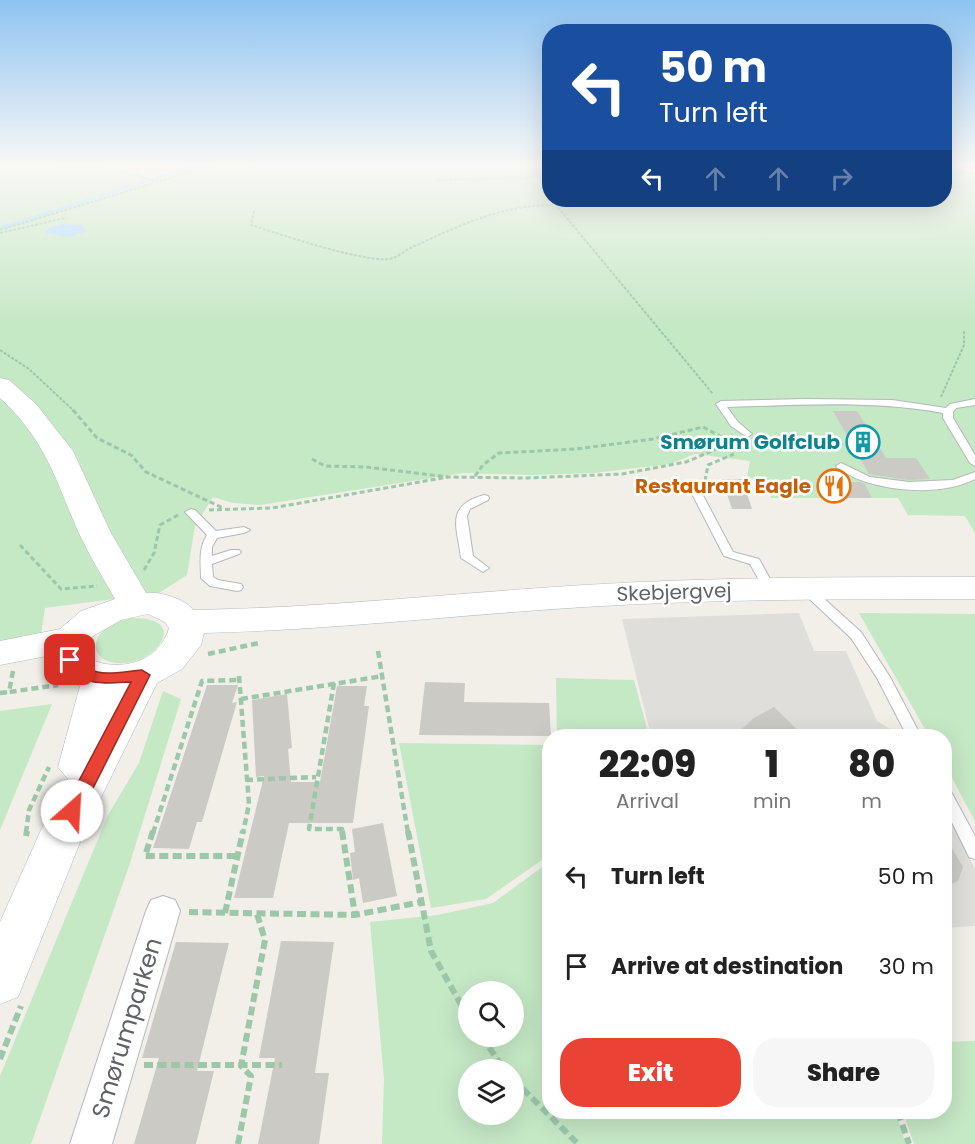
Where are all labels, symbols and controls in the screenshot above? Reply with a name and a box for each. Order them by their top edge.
text: 50 m [659,38,767,97]
icon: left [560,48,638,126]
text: Turn left [659,94,768,131]
icon: left [636,162,669,195]
icon: ahead [699,162,732,195]
icon: ahead [762,162,795,195]
icon: right [825,162,858,195]
building icon: Smørum Golfclub [845,424,881,460]
place label: Smørum Golfclub [660,428,840,456]
restaurant icon: Restaurant Eagle [816,468,852,504]
place label: Restaurant Eagle [635,472,811,500]
street label: Skebjergvej [616,576,732,608]
pin [44,634,95,685]
icon: arrive [53,643,86,676]
text: 22:09 [599,739,696,790]
text: 1 [765,739,779,790]
text: 80 [848,739,895,790]
position arrow [40,779,104,843]
text: Arrival [616,787,679,815]
text: min [753,787,791,815]
text: m [861,787,882,815]
icon: left [560,860,593,893]
text: Turn left [611,861,705,892]
text: 50 m [878,861,934,892]
street label: Smørumparken [83,934,170,1122]
icon: arrive [560,950,593,983]
text: Arrive at destination [611,951,843,982]
text: 30 m [879,951,934,982]
map controls [458,981,524,1125]
button: search [458,981,524,1047]
button: Exit [560,1038,741,1107]
button: Share [753,1038,934,1107]
button: layers [458,1059,524,1125]

